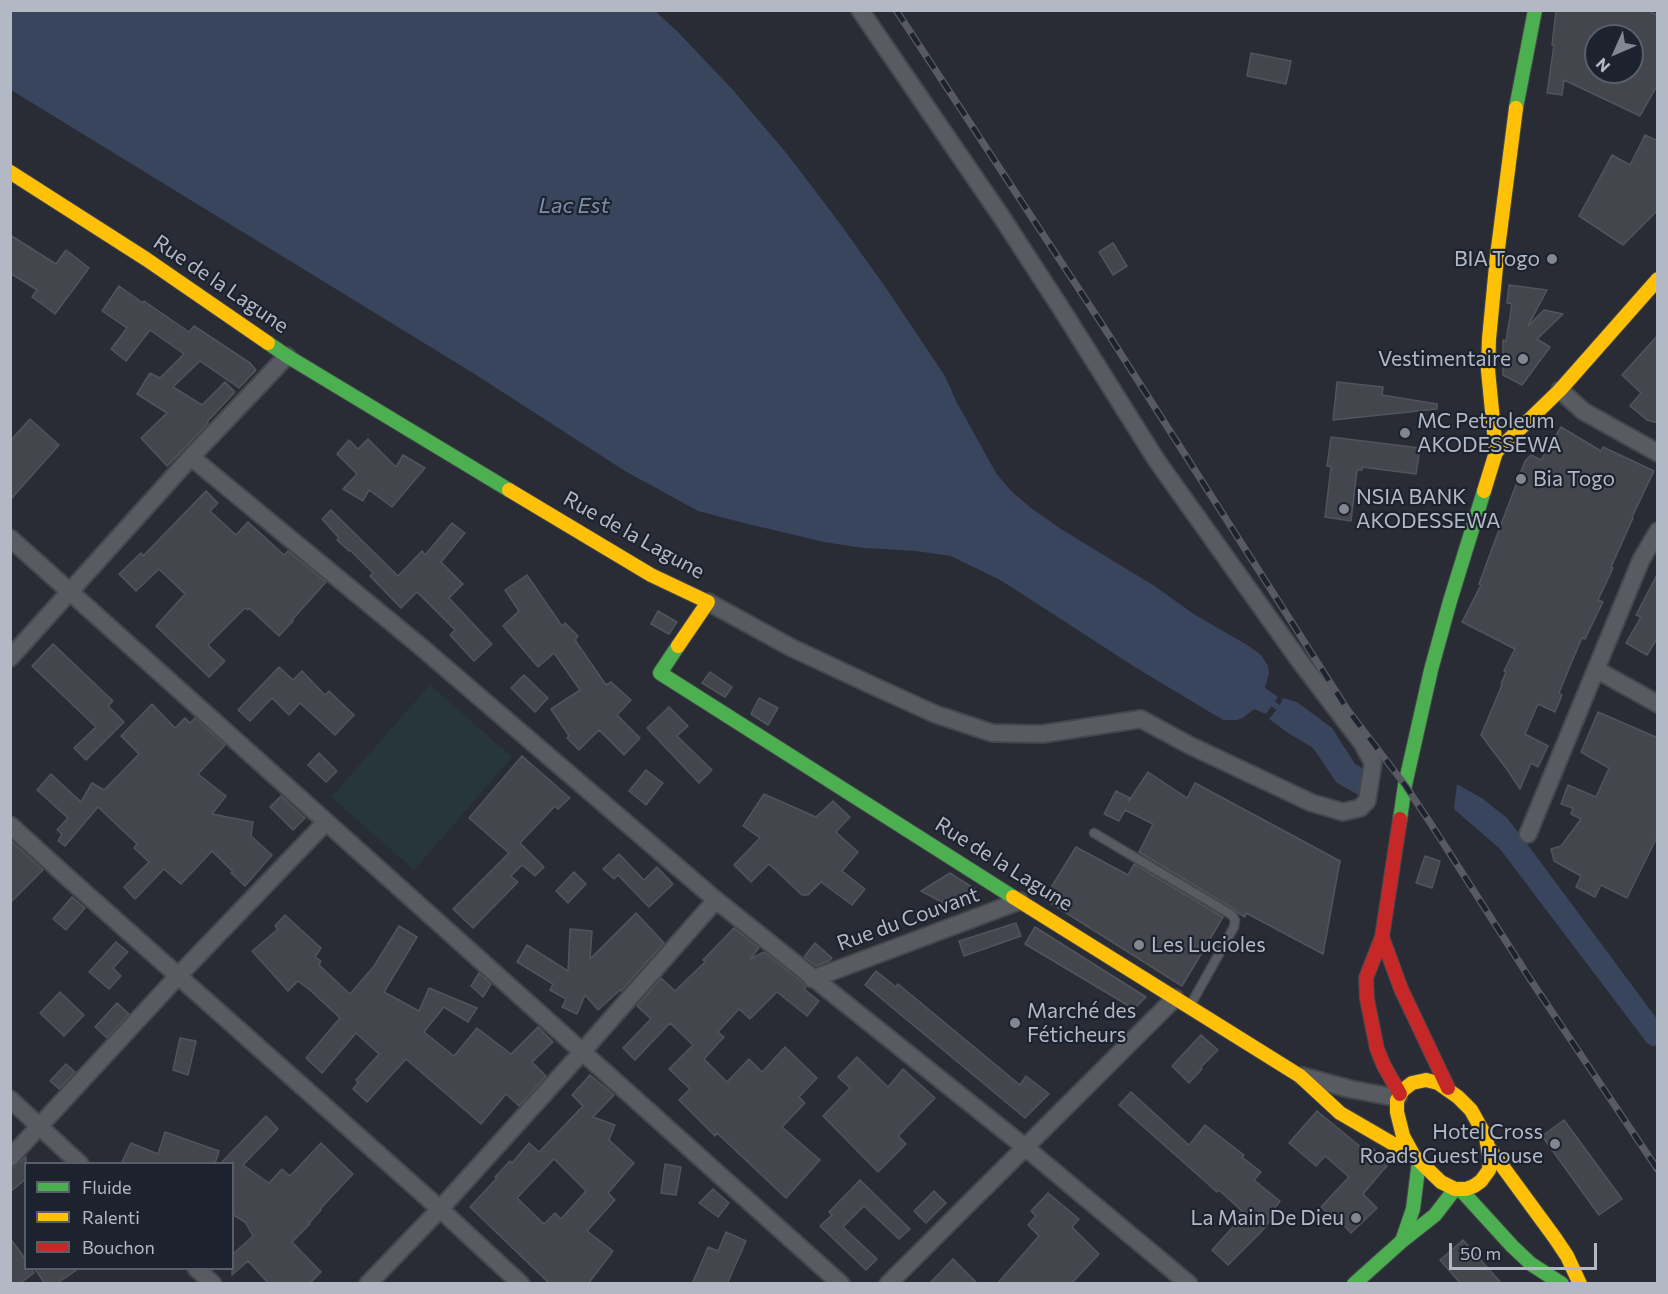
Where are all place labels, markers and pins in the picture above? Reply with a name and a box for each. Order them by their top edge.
place label: BIA Togo [1454,246,1540,272]
marker: BIA Togo [1545,252,1559,266]
place label: Vestimentaire [1378,346,1511,372]
marker: Vestimentaire [1516,352,1530,366]
place label: MC Petroleum AKODESSEWA [1417,408,1561,458]
marker: MC Petroleum AKODESSEWA [1398,426,1412,440]
place label: Bia Togo [1533,466,1615,492]
marker: Bia Togo [1514,472,1528,486]
place label: NSIA BANK AKODESSEWA [1356,484,1500,534]
marker: NSIA BANK AKODESSEWA [1337,502,1351,516]
place label: Les Lucioles [1151,932,1266,958]
marker: Les Lucioles [1132,938,1146,952]
place label: Marché des Féticheurs [1027,998,1136,1048]
marker: Marché des Féticheurs [1008,1016,1022,1030]
place label: Hotel Cross Roads Guest House [1359,1119,1543,1169]
marker: Hotel Cross Roads Guest House [1548,1137,1562,1151]
place label: La Main De Dieu [1190,1205,1344,1231]
marker: La Main De Dieu [1349,1211,1363,1225]

